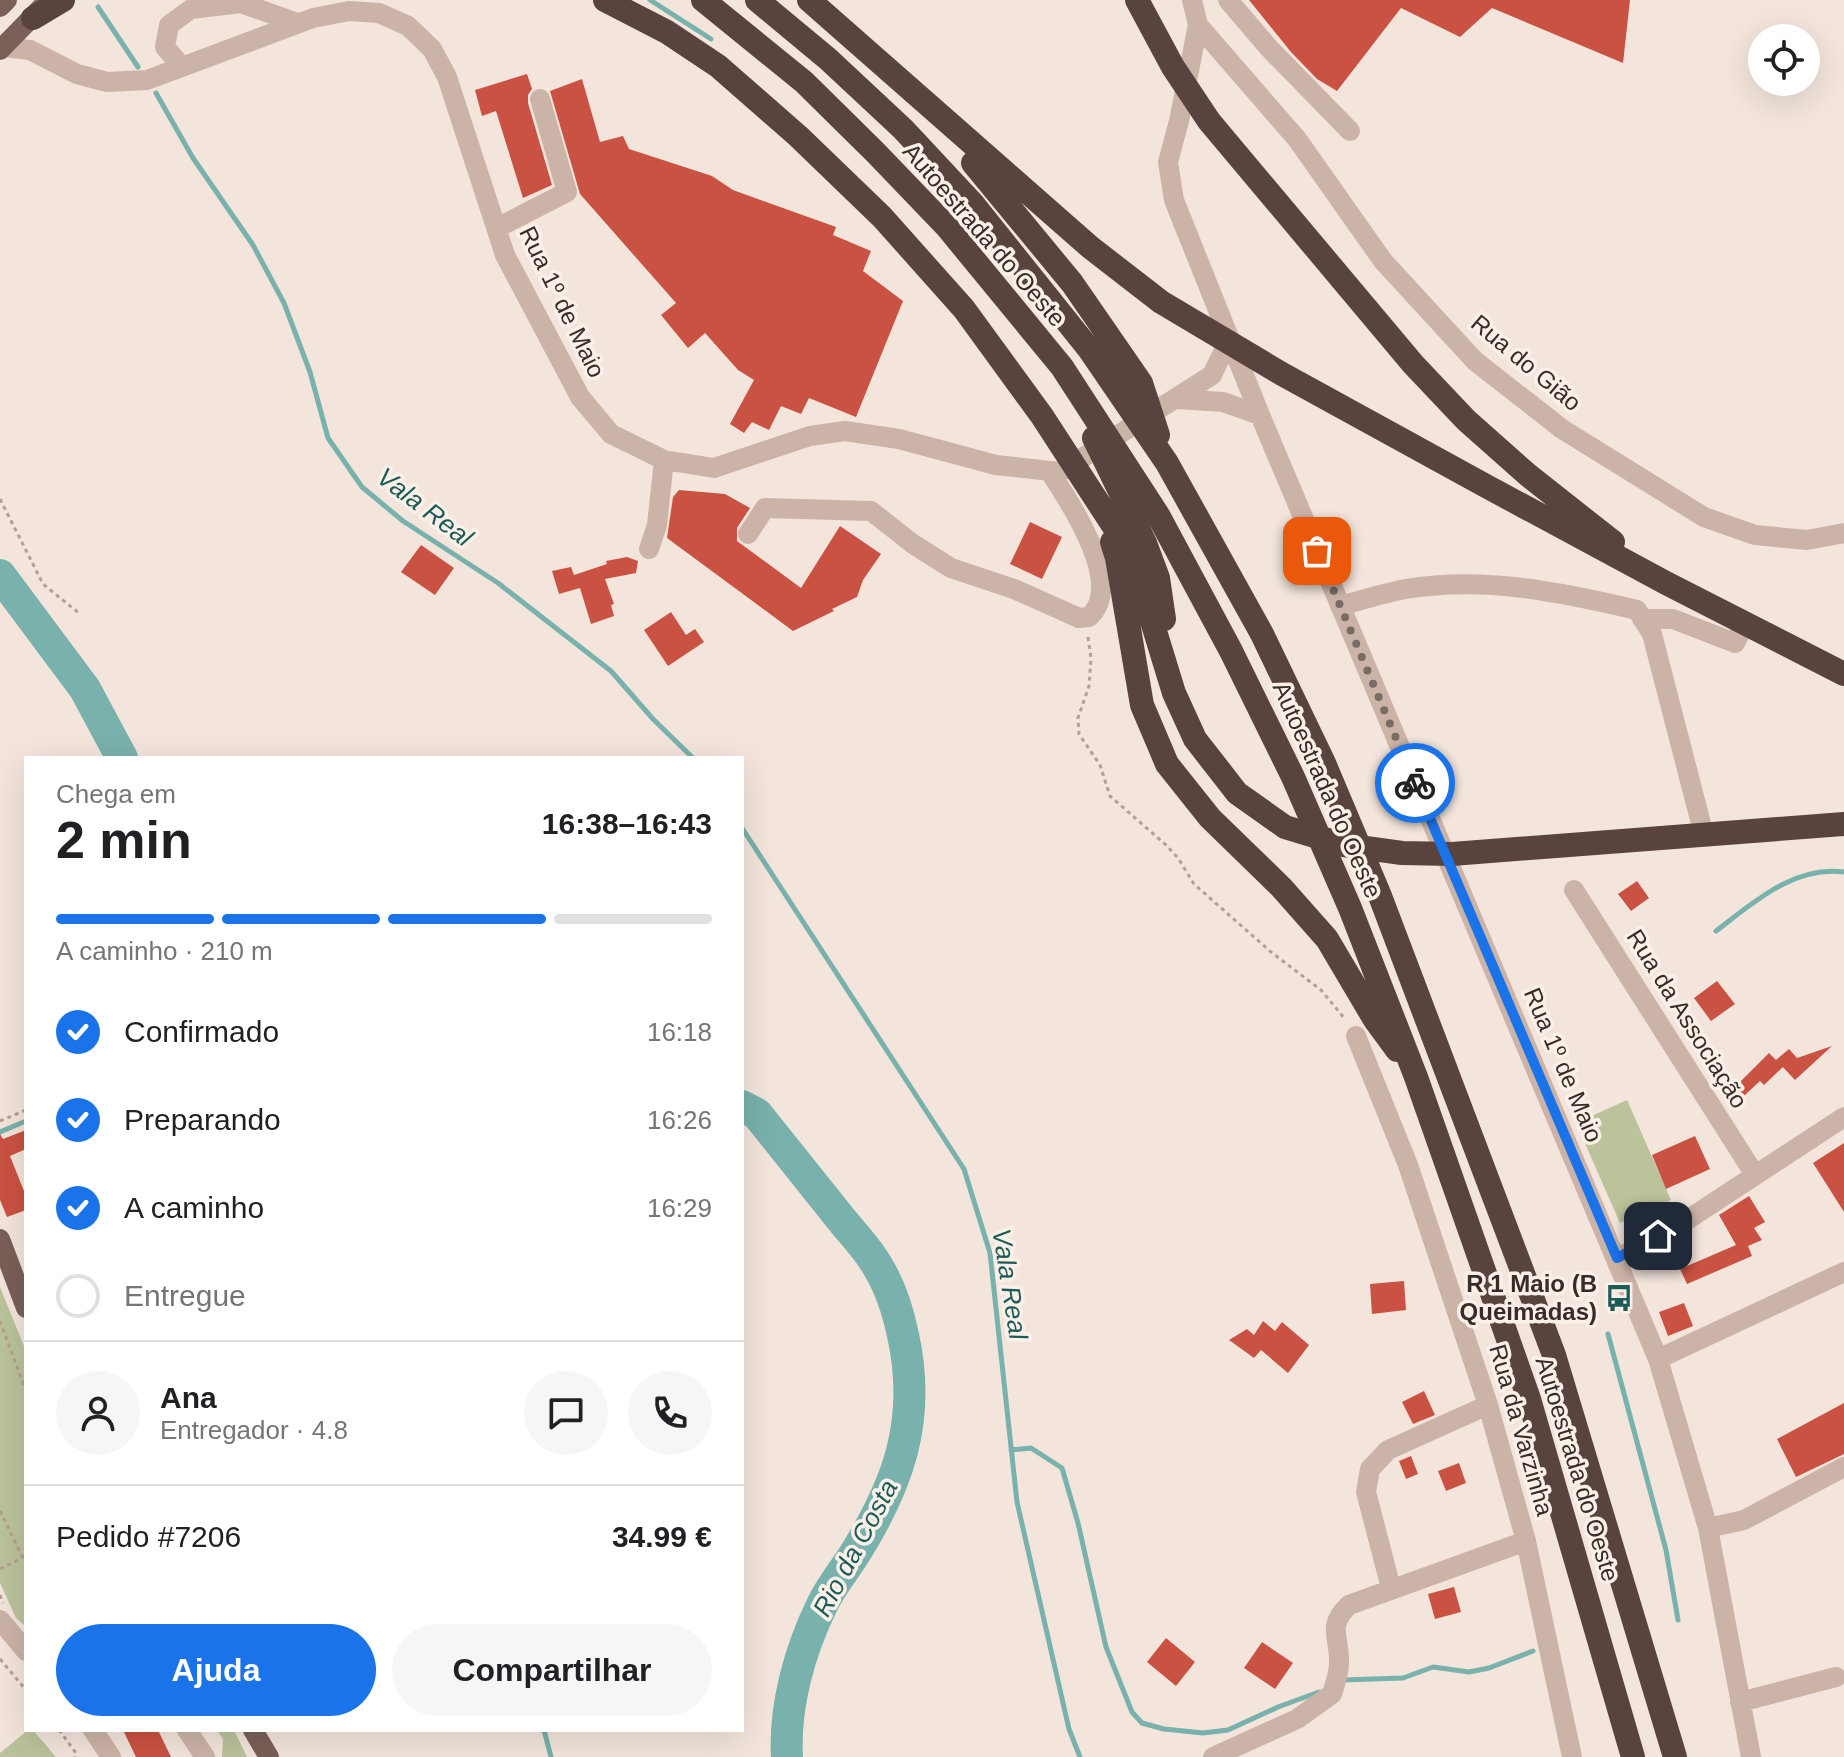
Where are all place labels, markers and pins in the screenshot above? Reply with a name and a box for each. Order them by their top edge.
pin [1283,517,1351,585]
pin [1624,1202,1692,1270]
place label: R 1 Maio (B Queimadas) [1460,1270,1597,1325]
bus stop icon: R 1 Maio (B Queimadas) [1604,1283,1634,1313]

